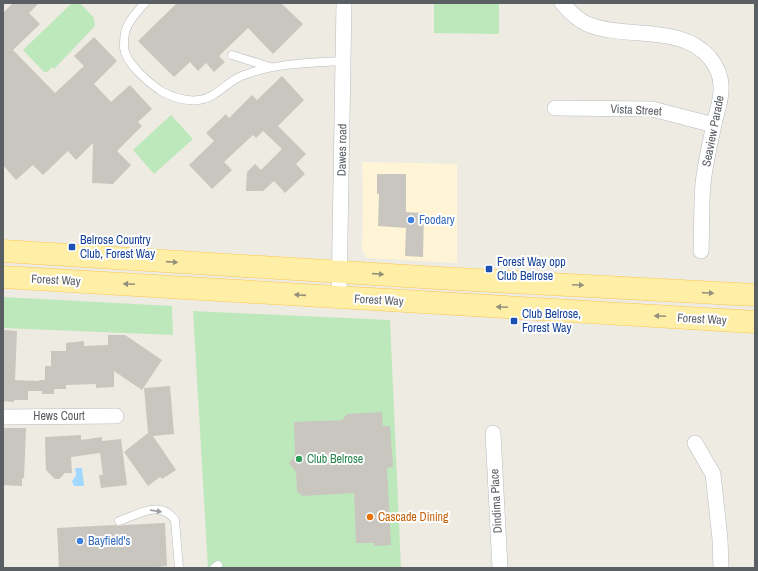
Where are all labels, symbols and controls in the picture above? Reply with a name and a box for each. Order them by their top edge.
street label: Seaview Parade [698,94,728,168]
street label: Vista Street [610,101,662,119]
street label: Dawes road [334,124,350,176]
place label: Foodary [419,212,455,228]
marker: Foodary [406,215,416,225]
place label: Belrose Country Club, Forest Way [80,232,155,262]
marker: Belrose Country Club, Forest Way [67,242,77,252]
place label: Forest Way opp Club Belrose [497,254,566,284]
one-way arrow [166,258,178,265]
marker: Forest Way opp Club Belrose [484,264,494,274]
one-way arrow [372,270,384,277]
street label: Forest Way [31,271,81,289]
one-way arrow [123,281,135,288]
one-way arrow [572,282,584,289]
one-way arrow [702,289,714,296]
street label: Forest Way [354,291,404,309]
one-way arrow [294,292,306,299]
one-way arrow [496,304,508,311]
place label: Club Belrose, Forest Way [522,306,581,336]
street label: Forest Way [677,310,727,328]
one-way arrow [654,313,666,320]
marker: Club Belrose, Forest Way [509,316,519,326]
street label: Hews Court [33,408,85,424]
place label: Club Belrose [307,451,363,467]
marker: Club Belrose [294,454,304,464]
street label: Dindima Place [486,468,506,534]
one-way arrow [150,507,162,514]
place label: Cascade Dining [378,509,449,525]
marker: Cascade Dining [365,512,375,522]
place label: Bayfield's [88,533,130,549]
marker: Bayfield's [75,536,85,546]

